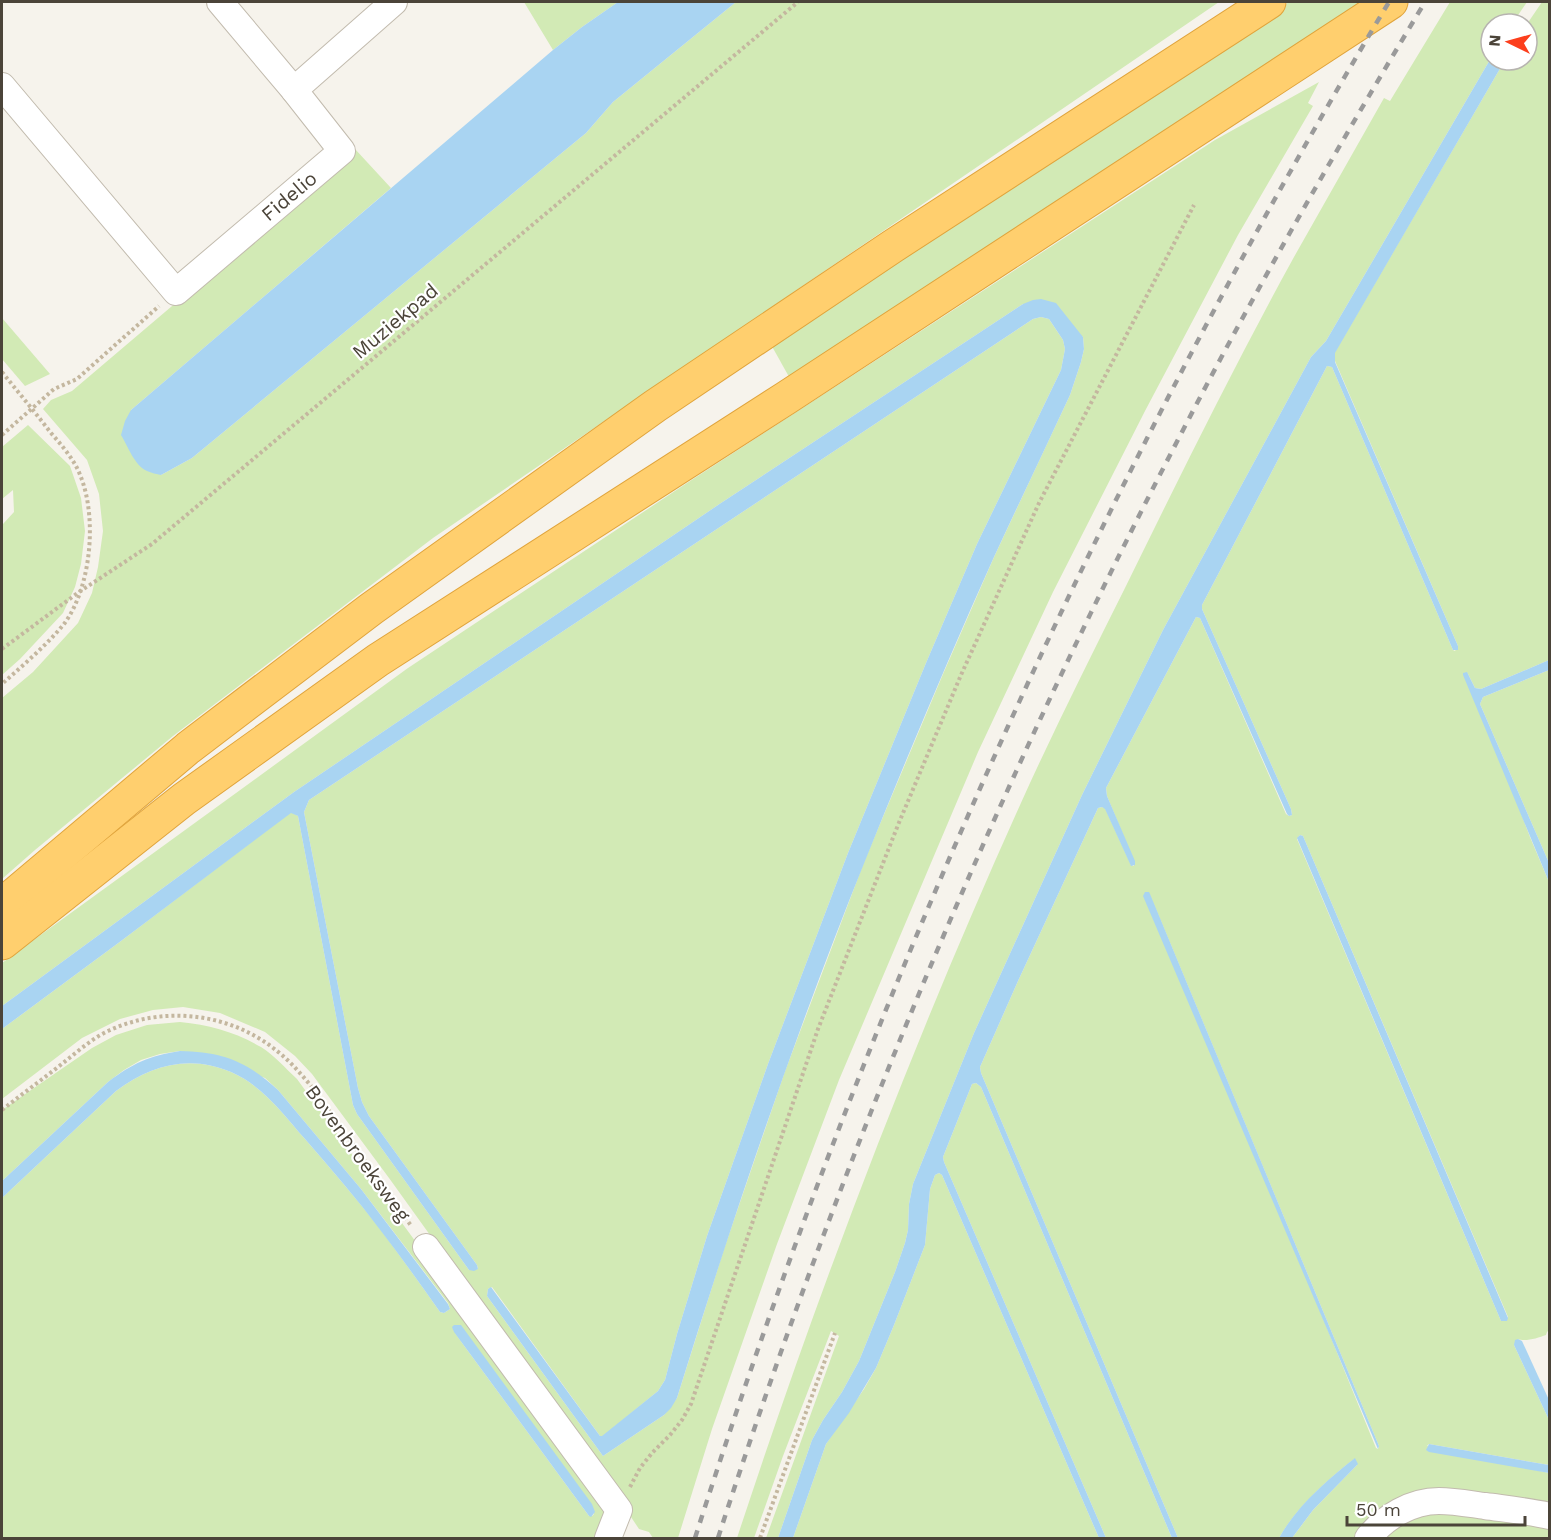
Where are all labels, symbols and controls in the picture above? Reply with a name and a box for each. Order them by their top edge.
north arrow [1479,12,1539,72]
text: N [1485,34,1505,47]
street label: Fidelio [256,166,322,226]
street label: Muziekpad [347,278,443,364]
street label: Bovenbroeksweg [300,1080,416,1226]
scale bar [1347,1489,1526,1527]
text: 50 m [1356,1499,1401,1520]

